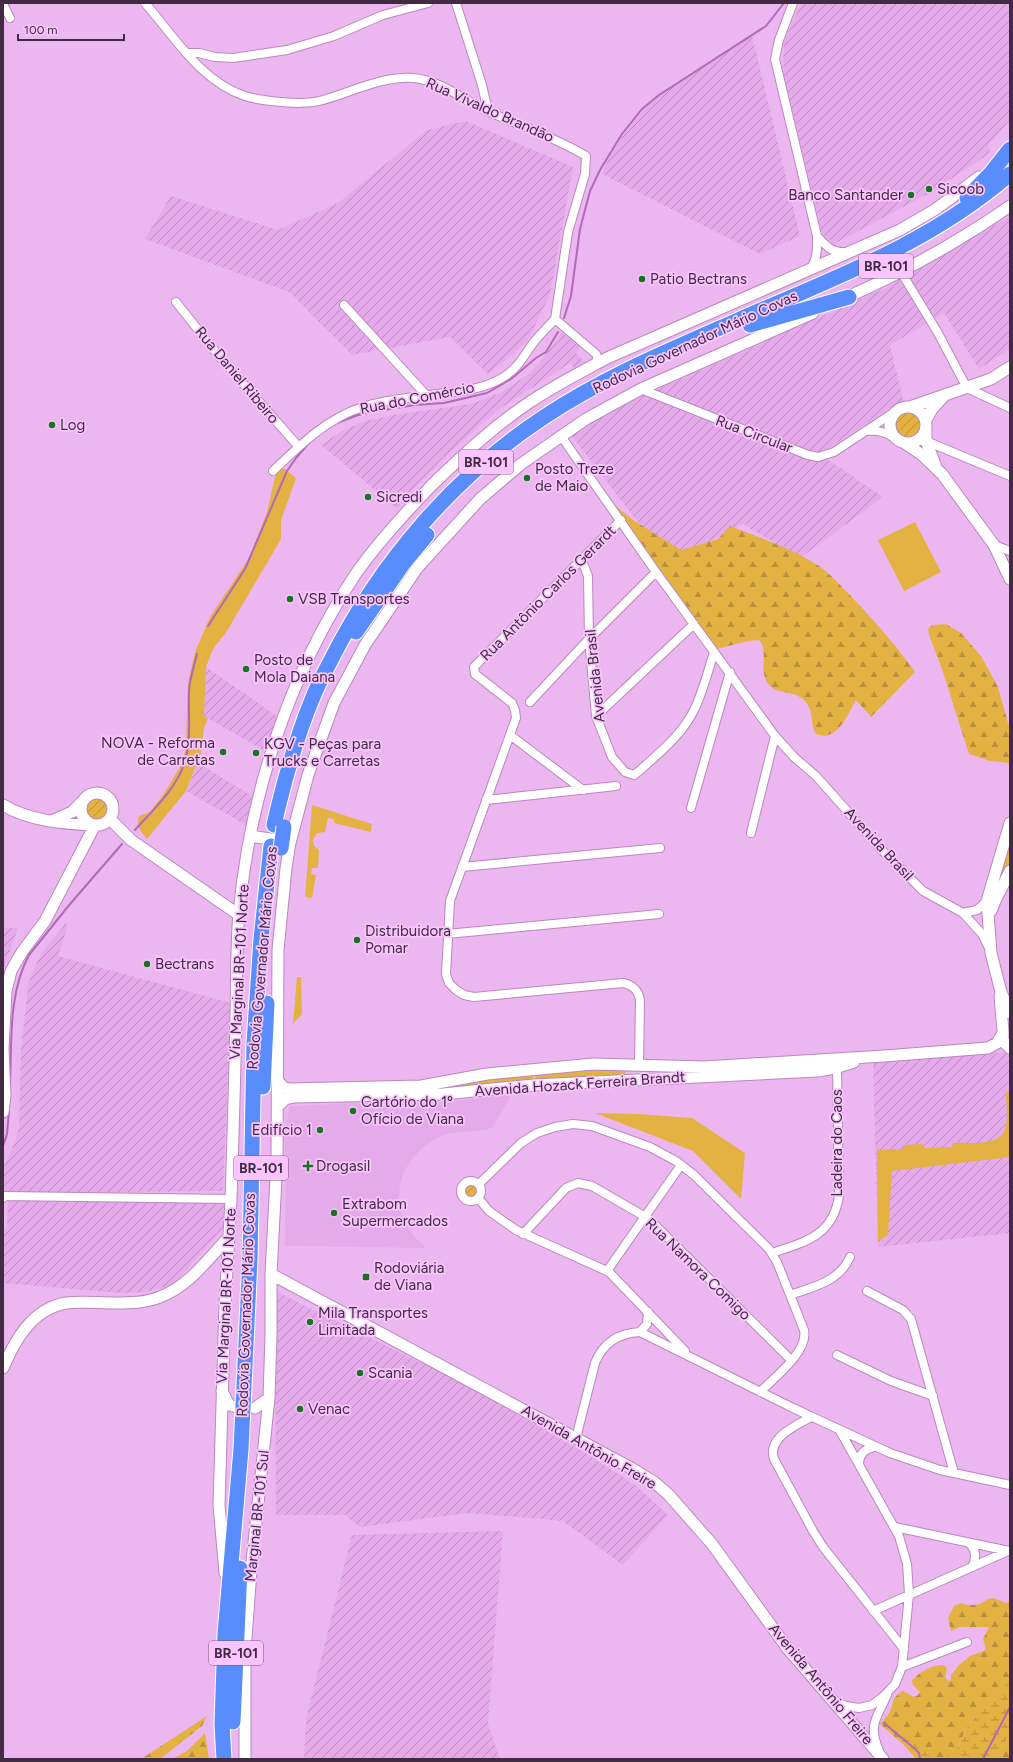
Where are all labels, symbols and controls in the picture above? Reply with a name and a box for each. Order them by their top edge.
scale bar [18,16,124,42]
text: 100 m [24,23,58,37]
street label: Rua Vivaldo Brandão [423,74,557,146]
place label: Sicoob [937,180,984,198]
marker: Sicoob [924,184,934,194]
place label: Banco Santander [788,186,903,204]
marker: Banco Santander [906,190,916,200]
road number: BR-101 [859,254,913,278]
place label: Patio Bectrans [650,270,747,288]
marker: Patio Bectrans [637,274,647,284]
street label: Rodovia Governador Mário Covas [590,287,800,397]
street label: Rua Daniel Ribeiro [191,323,283,427]
street label: Rua do Comércio [358,378,476,418]
street label: Rua Circular [713,411,795,457]
place label: Log [60,416,85,434]
marker: Log [47,420,57,430]
road number: BR-101 [459,450,513,474]
place label: Posto Treze de Maio [535,460,614,495]
marker: Posto Treze de Maio [522,473,532,483]
place label: Sicredi [376,488,422,506]
marker: Sicredi [363,492,373,502]
street label: Rua Antônio Carlos Gerardt [476,521,620,665]
place label: VSB Transportes [298,590,410,608]
marker: VSB Transportes [285,594,295,604]
street label: Avenida Brasil [581,629,609,723]
place label: Posto de Mola Daiana [254,651,335,686]
marker: Posto de Mola Daiana [241,664,251,674]
place label: NOVA - Reforma de Carretas [101,734,215,769]
place label: KGV - Peças para Trucks e Carretas [264,735,381,770]
marker: NOVA - Reforma de Carretas [218,747,228,757]
marker: KGV - Peças para Trucks e Carretas [251,748,261,758]
street label: Avenida Brasil [841,804,917,884]
street label: Rodovia Governador Mário Covas [243,846,281,1070]
street label: Via Marginal BR-101 Norte [225,884,253,1060]
place label: Distribuidora Pomar [365,922,451,957]
marker: Distribuidora Pomar [352,935,362,945]
place label: Bectrans [155,955,214,973]
marker: Bectrans [142,959,152,969]
street label: Avenida Hozack Ferreira Brandt [474,1068,686,1100]
street label: Ladeira do Caos [828,1089,846,1197]
place label: Cartório do 1º Ofício de Viana [361,1093,464,1128]
marker: Cartório do 1º Ofício de Viana [348,1106,358,1116]
place label: Edifício 1 [252,1121,312,1139]
marker: Edifício 1 [315,1125,325,1135]
road number: BR-101 [234,1156,288,1180]
place label: Drogasil [316,1157,370,1175]
marker: Drogasil [303,1161,313,1171]
street label: Rodovia Governador Mário Covas [233,1193,259,1417]
place label: Extrabom Supermercados [342,1195,448,1230]
street label: Via Marginal BR-101 Norte [212,1208,240,1384]
marker: Extrabom Supermercados [329,1208,339,1218]
street label: Rua Namora Comigo [642,1214,755,1324]
place label: Rodoviária de Viana [374,1259,445,1294]
marker: Rodoviária de Viana [361,1272,371,1282]
place label: Mila Transportes Limitada [318,1304,428,1339]
marker: Mila Transportes Limitada [305,1317,315,1327]
place label: Scania [368,1364,412,1382]
marker: Scania [355,1368,365,1378]
place label: Venac [308,1400,350,1418]
street label: Avenida Antônio Freire [518,1401,660,1493]
marker: Venac [295,1404,305,1414]
street label: Marginal BR-101 Sul [241,1449,273,1583]
street label: Avenida Antônio Freire [765,1620,877,1748]
road number: BR-101 [209,1641,263,1665]

